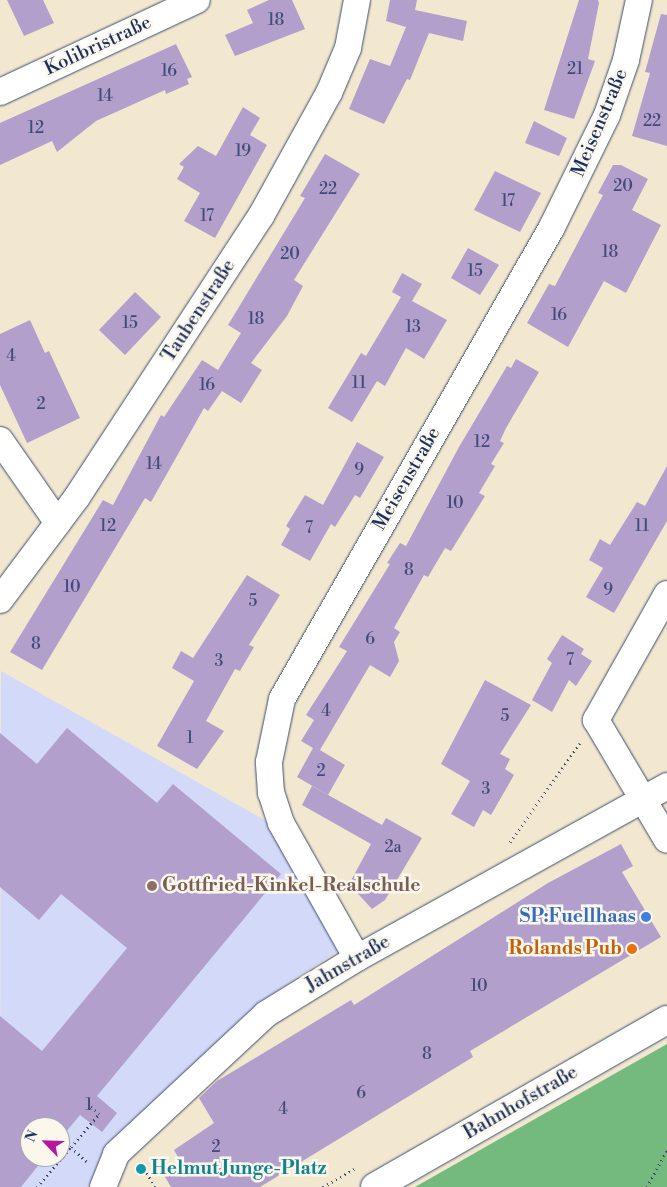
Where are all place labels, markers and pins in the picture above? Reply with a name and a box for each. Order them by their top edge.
place label: Gottfried-Kinkel-Realschule [162,875,421,897]
marker: Gottfried-Kinkel-Realschule [146,880,158,892]
place label: SP:Fuellhaas [520,906,636,928]
marker: SP:Fuellhaas [640,911,652,923]
place label: Rolands Pub [508,938,622,960]
marker: Rolands Pub [626,943,638,955]
place label: Helmut Junge-Platz [151,1158,327,1180]
marker: Helmut Junge-Platz [135,1163,147,1175]

